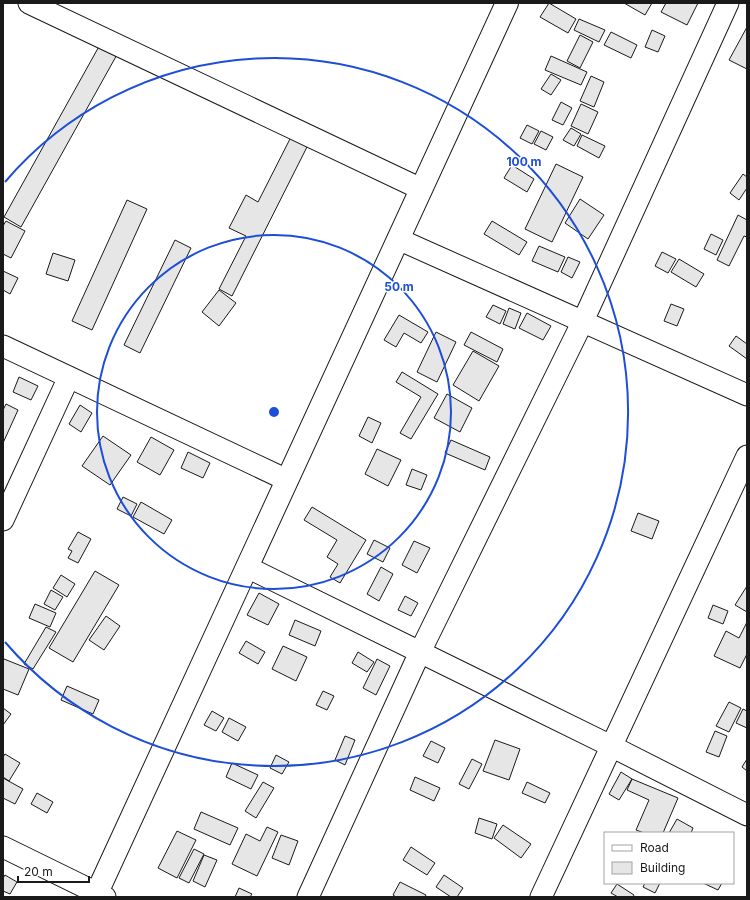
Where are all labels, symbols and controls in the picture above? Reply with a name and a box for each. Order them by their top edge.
text: 100 m [506,154,542,169]
text: 50 m [384,279,414,294]
centre of rings [267,405,281,419]
legend [604,832,734,884]
text: Road [640,840,669,855]
scale bar [18,858,89,884]
text: Building [640,860,685,875]
text: 20 m [24,864,53,879]

